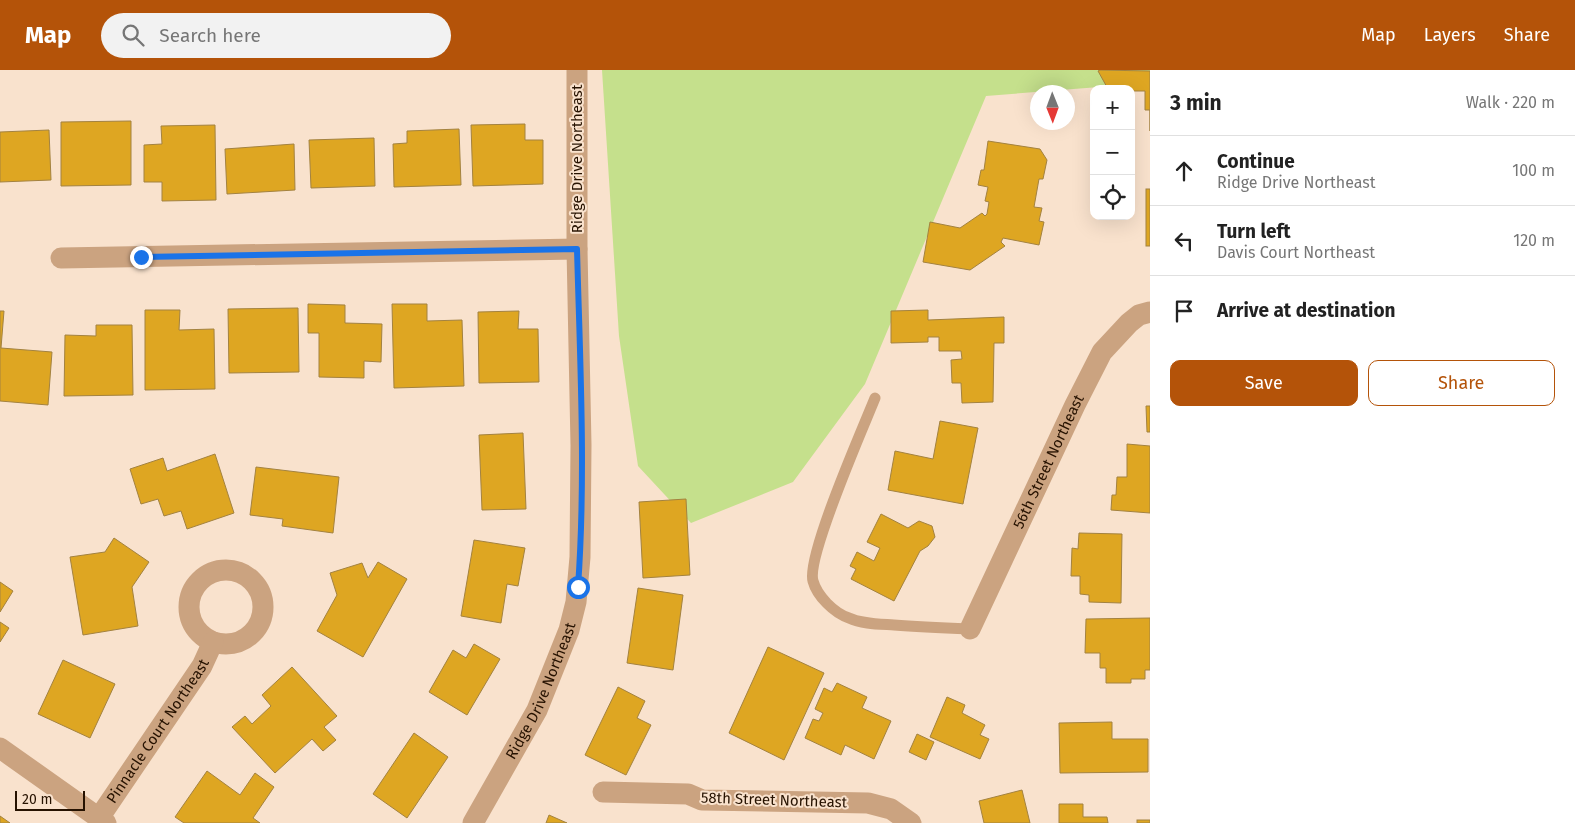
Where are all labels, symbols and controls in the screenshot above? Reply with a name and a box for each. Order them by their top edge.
search box [101,13,451,58]
text: Map [25,21,71,49]
icon: search [119,21,147,49]
text: Search here [159,24,261,47]
text: Map [1361,24,1396,46]
text: Layers [1424,24,1476,46]
text: Share [1504,24,1550,46]
street label: Ridge Drive Northeast [568,84,586,233]
north arrow [1030,85,1075,130]
map controls [1090,85,1135,220]
button: + [1090,85,1135,130]
text: 3 min [1170,90,1222,116]
text: Walk · 220 m [1466,93,1555,112]
button: − [1090,130,1135,175]
text: Continue [1217,150,1295,173]
icon: ahead [1170,157,1198,185]
text: 100 m [1512,161,1555,180]
text: Ridge Drive Northeast [1217,173,1376,192]
button: locate [1090,175,1135,220]
text: Turn left [1217,220,1291,243]
icon: left [1170,227,1198,255]
text: 120 m [1513,231,1555,250]
text: Davis Court Northeast [1217,243,1375,262]
route end [130,246,153,269]
icon: arrive [1170,297,1198,325]
text: Arrive at destination [1217,299,1396,322]
button: Save [1170,360,1358,406]
button: Share [1368,360,1555,406]
street label: 56th Street Northeast [1009,391,1088,531]
route start [567,576,590,599]
street label: Ridge Drive Northeast [502,620,580,763]
street label: Pinnacle Court Northeast [103,656,213,807]
scale bar [15,788,85,811]
street label: 58th Street Northeast [701,788,848,812]
text: 20 m [22,791,52,808]

